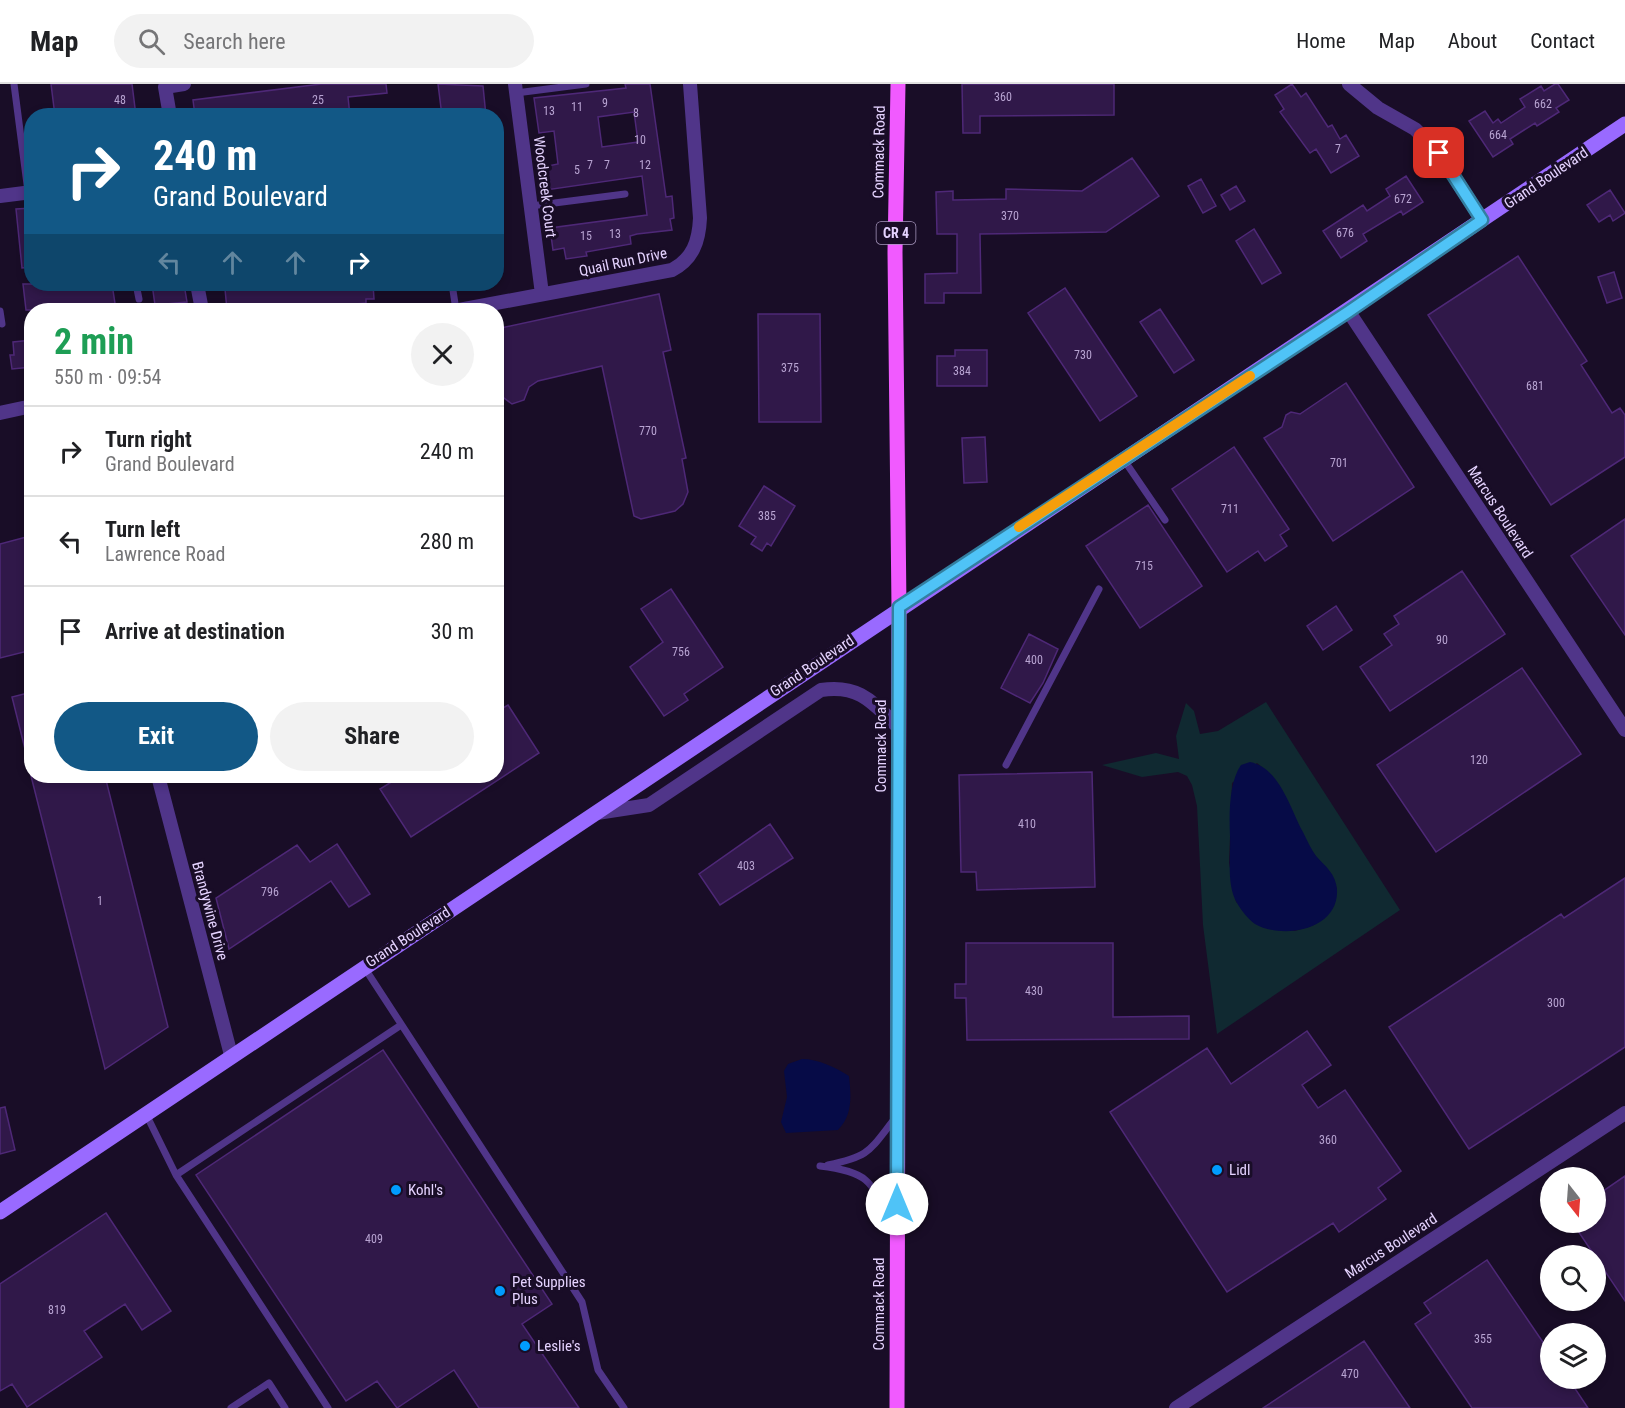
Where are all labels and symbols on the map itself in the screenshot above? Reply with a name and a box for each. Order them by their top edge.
house number: 360 [994,90,1012,104]
house number: 48 [114,93,126,107]
house number: 25 [312,93,324,107]
house number: 9 [602,96,608,110]
house number: 662 [1534,97,1552,111]
house number: 11 [571,100,583,114]
house number: 13 [543,104,555,118]
street label: Commack Road [869,105,889,199]
house number: 8 [633,106,639,120]
pin [1413,127,1464,178]
house number: 664 [1489,128,1507,142]
house number: 10 [634,133,646,147]
street label: Woodcreek Court [530,135,560,239]
house number: 7 [1335,142,1341,156]
street label: Grand Boulevard [1501,143,1591,213]
house number: 7 [587,158,593,172]
house number: 7 [604,158,610,172]
house number: 12 [639,158,651,172]
house number: 5 [574,163,580,177]
house number: 672 [1394,192,1412,206]
house number: 370 [1001,209,1019,223]
road number: CR 4 [876,222,916,244]
house number: 676 [1336,226,1354,240]
house number: 13 [609,227,621,241]
house number: 15 [580,229,592,243]
street label: Quail Run Drive [577,244,669,280]
house number: 730 [1074,348,1092,362]
house number: 375 [781,361,799,375]
house number: 384 [953,364,971,378]
house number: 681 [1526,379,1544,393]
house number: 770 [639,424,657,438]
house number: 701 [1330,456,1348,470]
street label: Marcus Boulevard [1464,463,1536,561]
house number: 711 [1221,502,1239,516]
house number: 385 [758,509,776,523]
house number: 715 [1135,559,1153,573]
street label: Grand Boulevard [767,631,857,701]
house number: 90 [1436,633,1448,647]
house number: 756 [672,645,690,659]
house number: 400 [1025,653,1043,667]
street label: Commack Road [872,699,890,793]
house number: 120 [1470,753,1488,767]
house number: 410 [1018,817,1036,831]
house number: 403 [737,859,755,873]
street label: Brandywine Drive [188,860,232,962]
house number: 796 [261,885,279,899]
house number: 1 [97,894,103,908]
street label: Grand Boulevard [362,903,454,971]
house number: 430 [1025,984,1043,998]
house number: 300 [1547,996,1565,1010]
house number: 360 [1319,1133,1337,1147]
place label: Lidl [1229,1161,1250,1179]
marker: Lidl [1210,1163,1224,1177]
north arrow [1540,1167,1606,1233]
position arrow [865,1172,929,1236]
place label: Kohl's [408,1181,443,1199]
marker: Kohl's [389,1183,403,1197]
street label: Marcus Boulevard [1342,1210,1440,1282]
house number: 409 [365,1232,383,1246]
street label: Commack Road [870,1257,888,1351]
place label: Pet Supplies Plus [512,1273,586,1308]
marker: Pet Supplies Plus [493,1284,507,1298]
house number: 819 [48,1303,66,1317]
house number: 355 [1474,1332,1492,1346]
place label: Leslie's [537,1337,581,1355]
marker: Leslie's [518,1339,532,1353]
house number: 470 [1341,1367,1359,1381]

